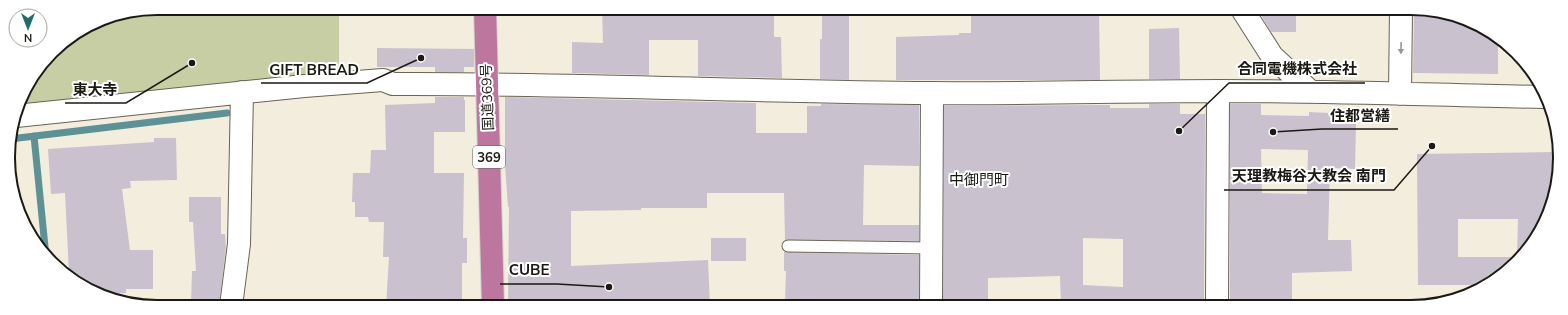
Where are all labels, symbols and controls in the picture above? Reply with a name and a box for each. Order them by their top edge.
north arrow [8,8,48,48]
text: N [24,31,32,45]
one-way arrow [1398,42,1404,55]
callout: GIFT BREAD [261,56,367,83]
callout: 合同電機株式会社 [1229,56,1365,83]
text: 合同電機株式会社 [1237,59,1357,78]
text: GIFT BREAD [269,60,359,79]
street label: 国道369号 [477,63,497,131]
callout: 東大寺 [65,76,126,103]
text: 東大寺 [72,80,118,99]
callout: 住都営繕 [1322,102,1398,129]
text: 住都営繕 [1330,106,1390,125]
road number: 369 [473,146,505,168]
callout: 天理教梅谷大教会 南門 [1224,163,1394,190]
text: 天理教梅谷大教会 南門 [1232,166,1386,185]
district label: 中御門町 [949,170,1009,189]
callout: CUBE [500,257,557,284]
text: CUBE [509,260,549,279]

